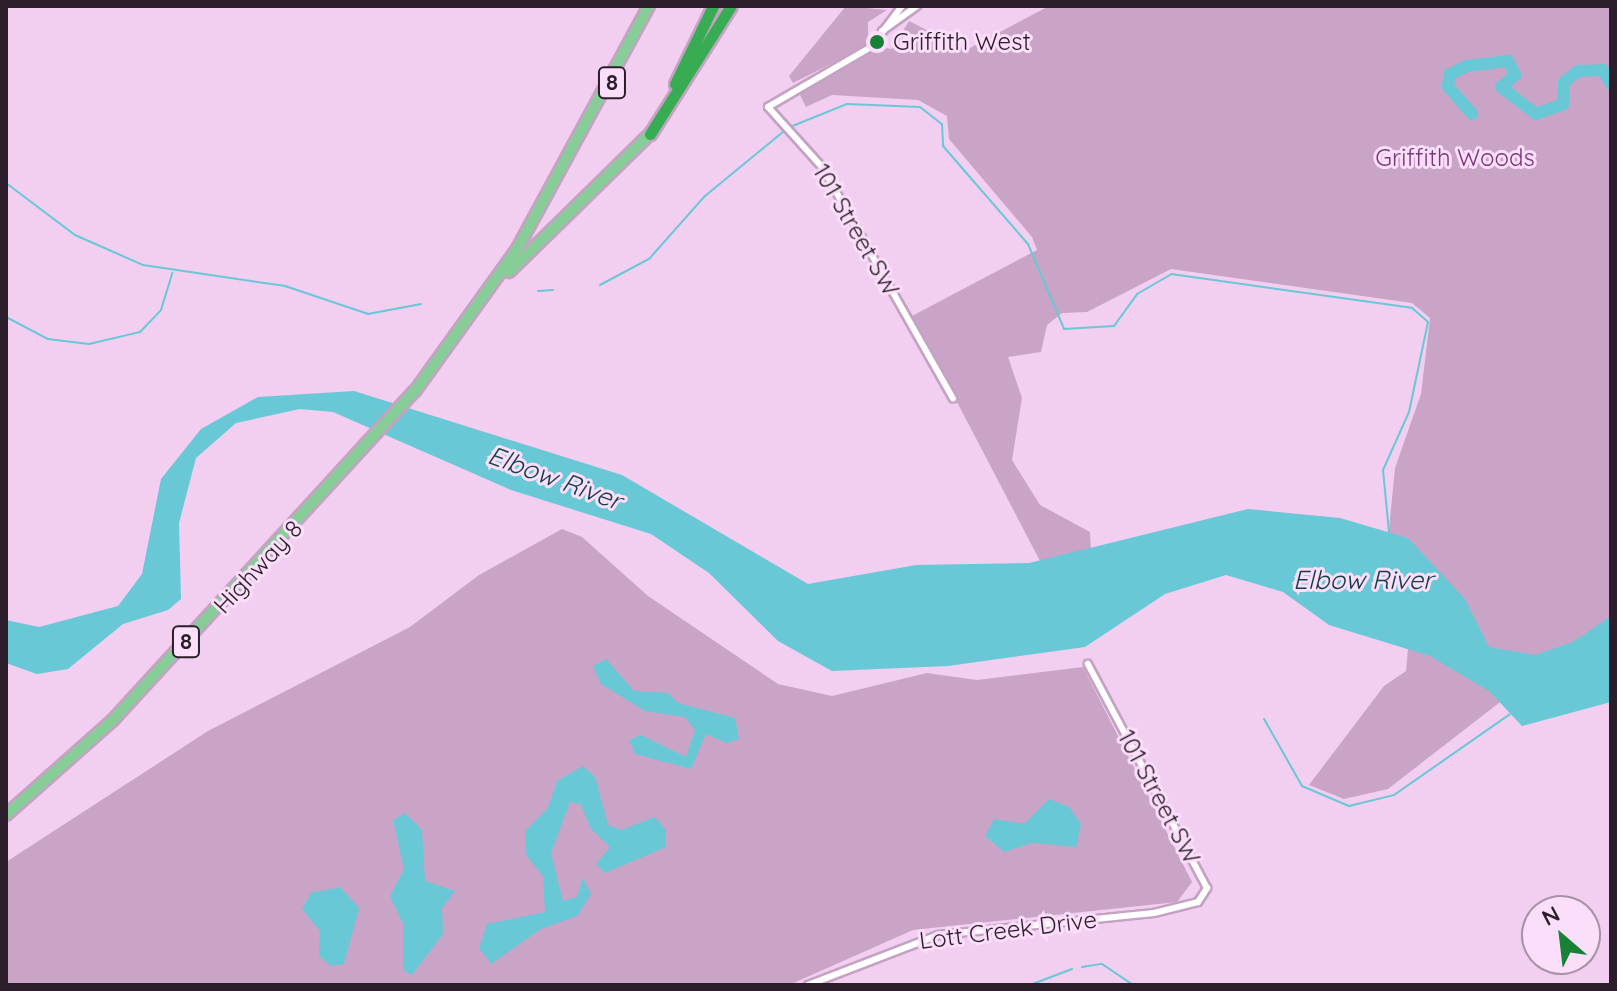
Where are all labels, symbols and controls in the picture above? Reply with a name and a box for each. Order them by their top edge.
place label: Griffith West [893,28,1031,56]
marker: Griffith West [868,33,886,51]
road number: 8 [596,65,628,101]
park label: Griffith Woods [1375,144,1535,172]
street label: 101 Street SW [807,159,905,301]
water label: Elbow River [484,439,626,517]
street label: Highway 8 [208,514,308,620]
water label: Elbow River [1293,564,1433,596]
road number: 8 [170,624,202,660]
street label: 101 Street SW [1112,725,1206,869]
north arrow [1521,895,1601,975]
text: N [1537,899,1564,932]
street label: Lott Creek Drive [918,905,1098,955]

